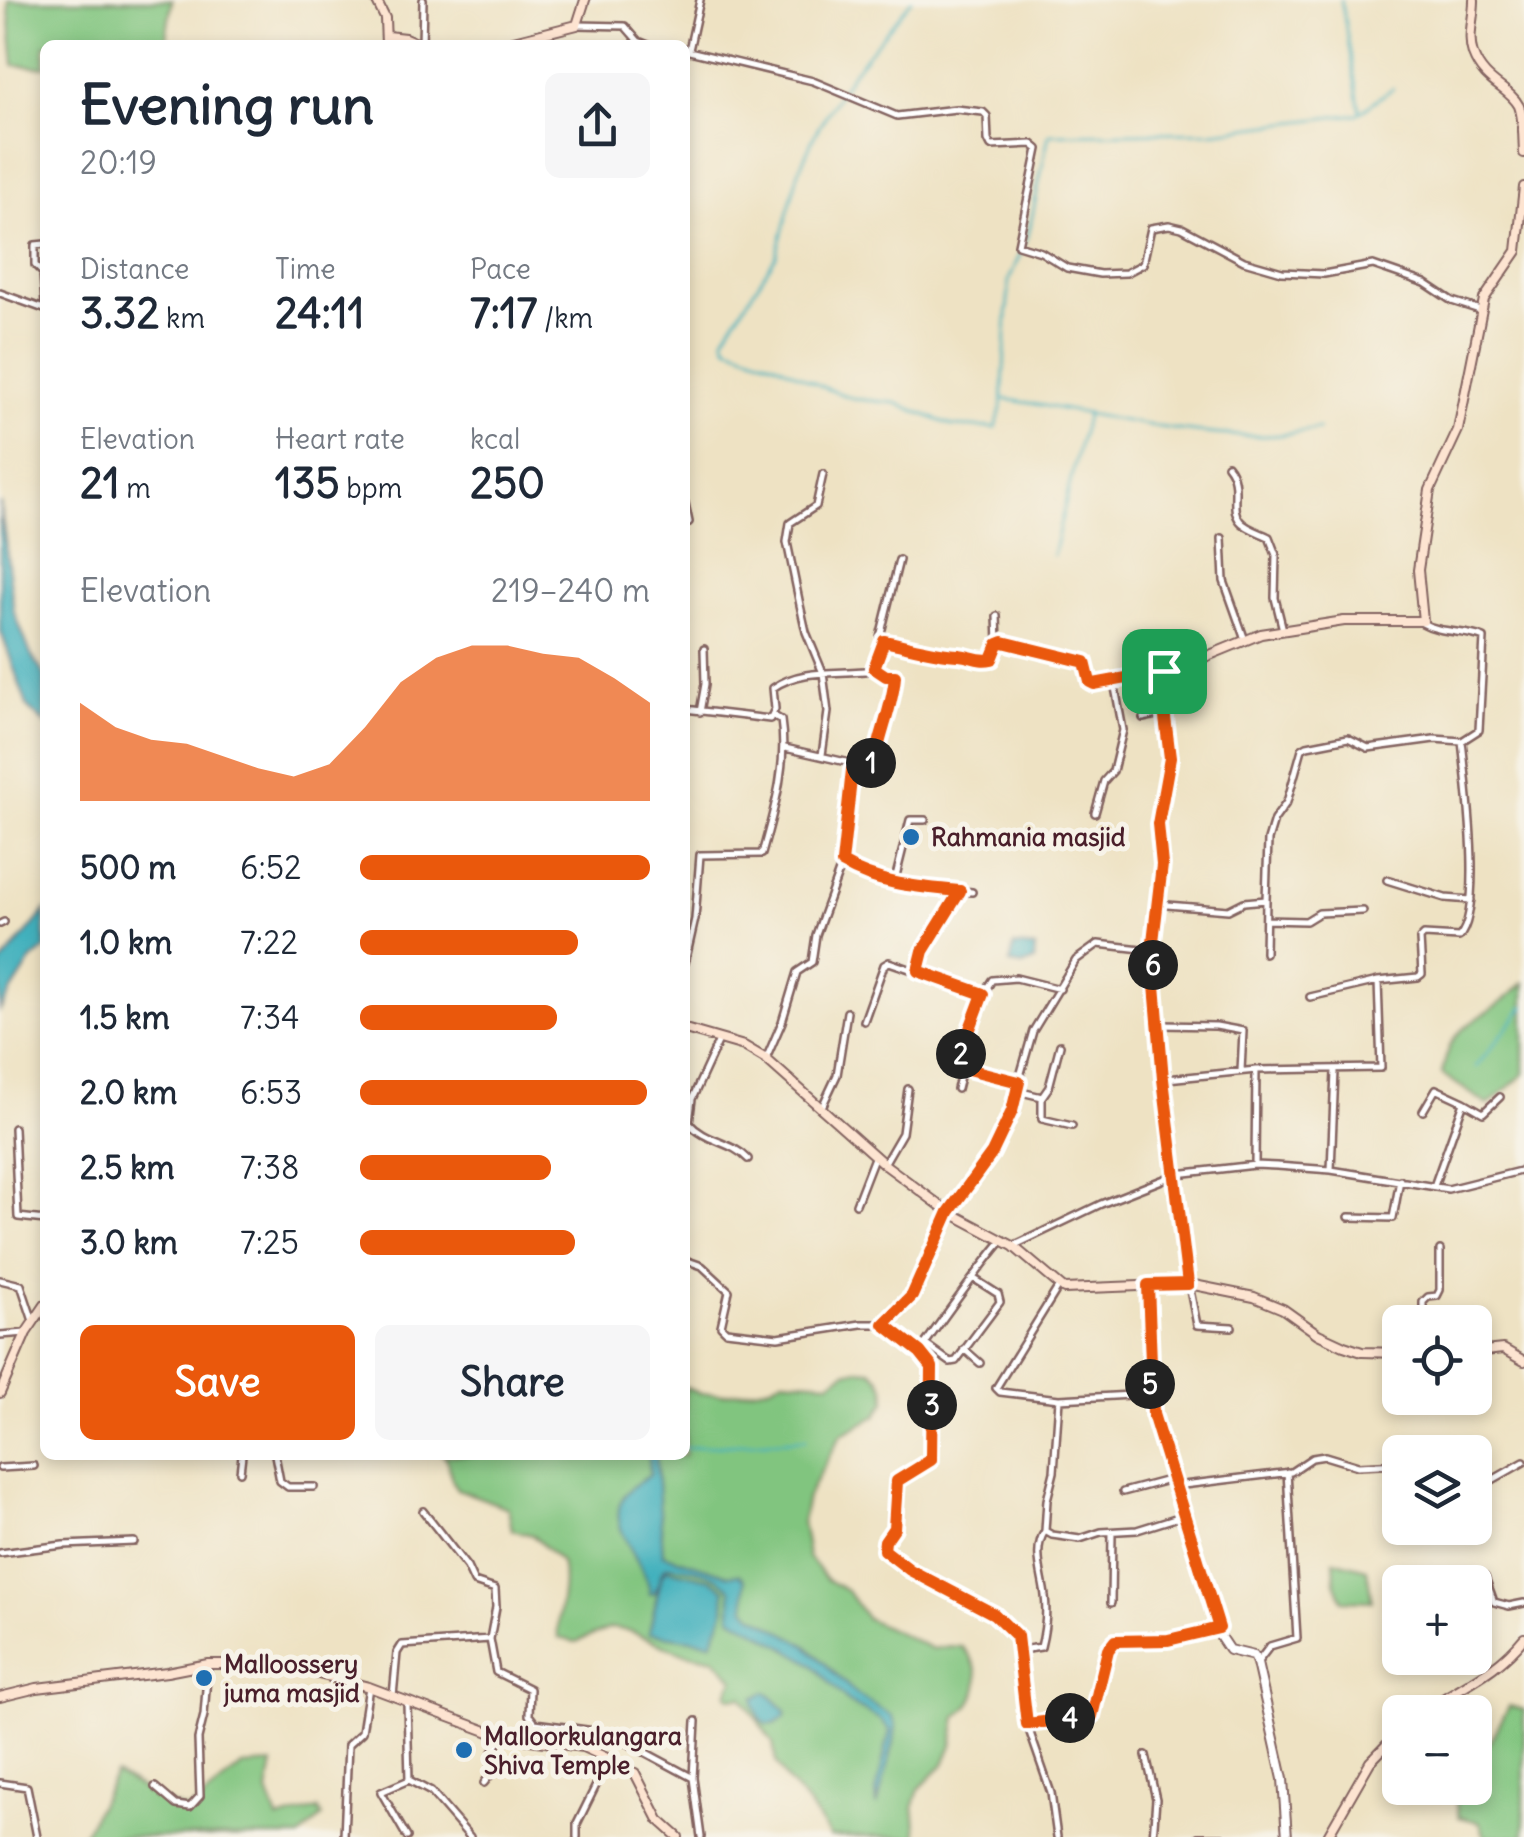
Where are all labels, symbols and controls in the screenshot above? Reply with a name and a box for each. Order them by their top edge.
text: Evening run [80,70,374,139]
button: share [545,73,650,178]
text: 20:19 [80,142,157,183]
text: Distance [80,251,189,287]
text: Time [275,251,336,287]
text: Pace [470,251,531,287]
text: 3.32 [80,287,159,339]
text: 24:11 [275,287,364,339]
text: 7:17 [470,287,537,339]
text: km [159,300,205,336]
text: /km [537,300,593,336]
text: Elevation [80,421,195,457]
text: Heart rate [275,421,405,457]
text: kcal [470,421,520,457]
text: 21 [80,457,120,509]
text: 135 [275,457,340,509]
text: 250 [470,457,545,509]
text: m [120,470,151,506]
text: bpm [340,470,402,506]
text: Elevation [80,570,211,611]
text: 219–240 m [491,570,650,611]
pin [1122,629,1207,714]
icon: arrive [1137,644,1192,699]
pin: 1 [846,738,896,788]
text: 1 [865,745,877,781]
place label: Rahmania masjid [931,821,1126,853]
marker: Rahmania masjid [900,826,922,848]
text: 500 m [80,847,176,888]
text: 6:52 [240,847,302,888]
text: 1.0 km [80,922,172,963]
text: 7:22 [240,922,298,963]
pin: 6 [1128,940,1178,990]
text: 6 [1145,947,1161,983]
text: 1.5 km [80,997,170,1038]
text: 7:34 [240,997,300,1038]
pin: 2 [936,1029,986,1079]
text: 2 [953,1036,969,1072]
text: 2.0 km [80,1072,177,1113]
text: 6:53 [240,1072,302,1113]
text: 2.5 km [80,1147,175,1188]
text: 7:38 [240,1147,300,1188]
text: 3.0 km [80,1222,178,1263]
text: 7:25 [240,1222,299,1263]
map controls [1382,1305,1492,1805]
button: locate [1382,1305,1492,1415]
button: Save [80,1325,355,1440]
button: Share [375,1325,650,1440]
pin: 5 [1125,1359,1175,1409]
text: 5 [1142,1366,1158,1402]
pin: 3 [907,1380,957,1430]
text: 3 [924,1387,940,1423]
button: layers [1382,1435,1492,1545]
button: + [1382,1565,1492,1675]
place label: Malloossery juma masjid [223,1648,360,1709]
marker: Malloossery juma masjid [193,1667,215,1689]
pin: 4 [1045,1693,1095,1743]
button: − [1382,1695,1492,1805]
text: 4 [1062,1700,1078,1736]
place label: Malloorkulangara Shiva Temple [484,1720,682,1781]
marker: Malloorkulangara Shiva Temple [453,1739,475,1761]

